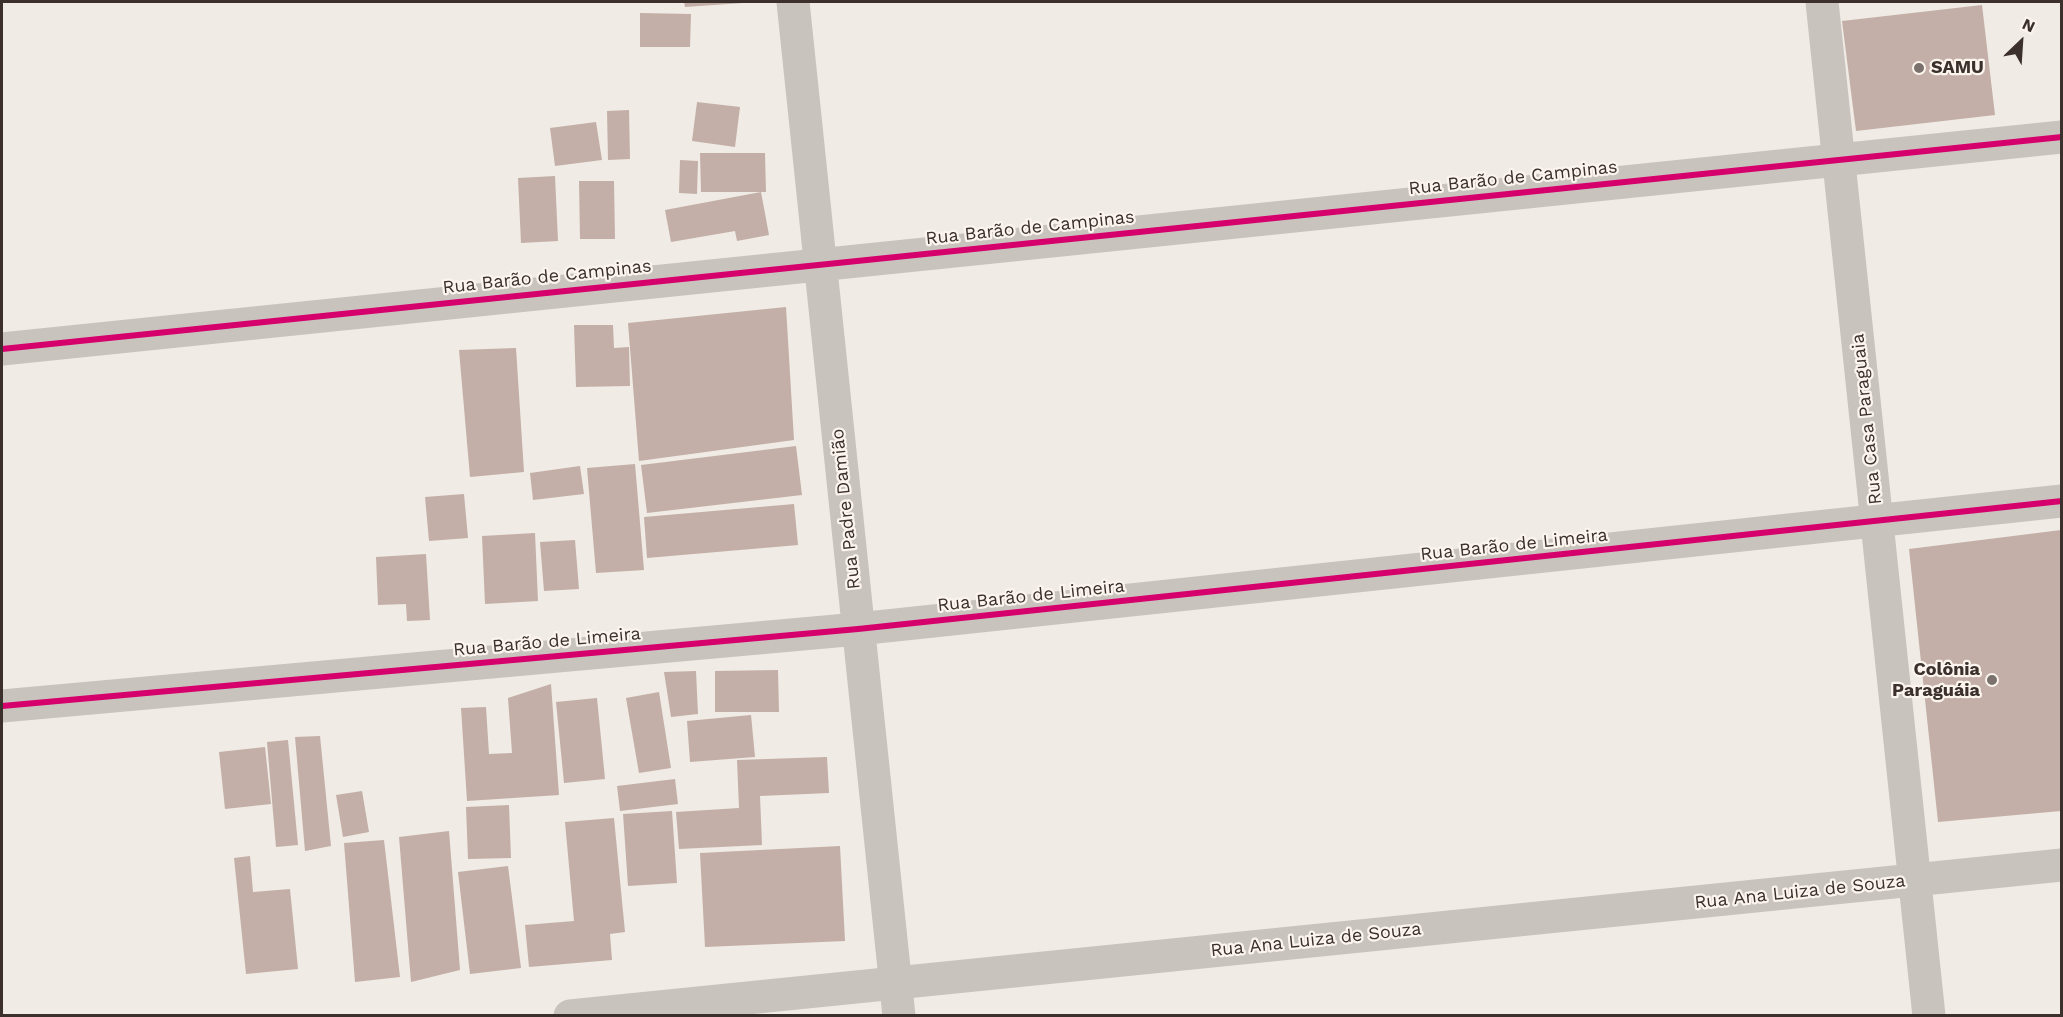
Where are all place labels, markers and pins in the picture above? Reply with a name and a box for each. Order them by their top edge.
place label: SAMU [1931,57,1984,79]
marker: SAMU [1912,61,1926,75]
place label: Colônia Paraguáia [1892,659,1980,702]
marker: Colônia Paraguáia [1985,673,1999,687]

